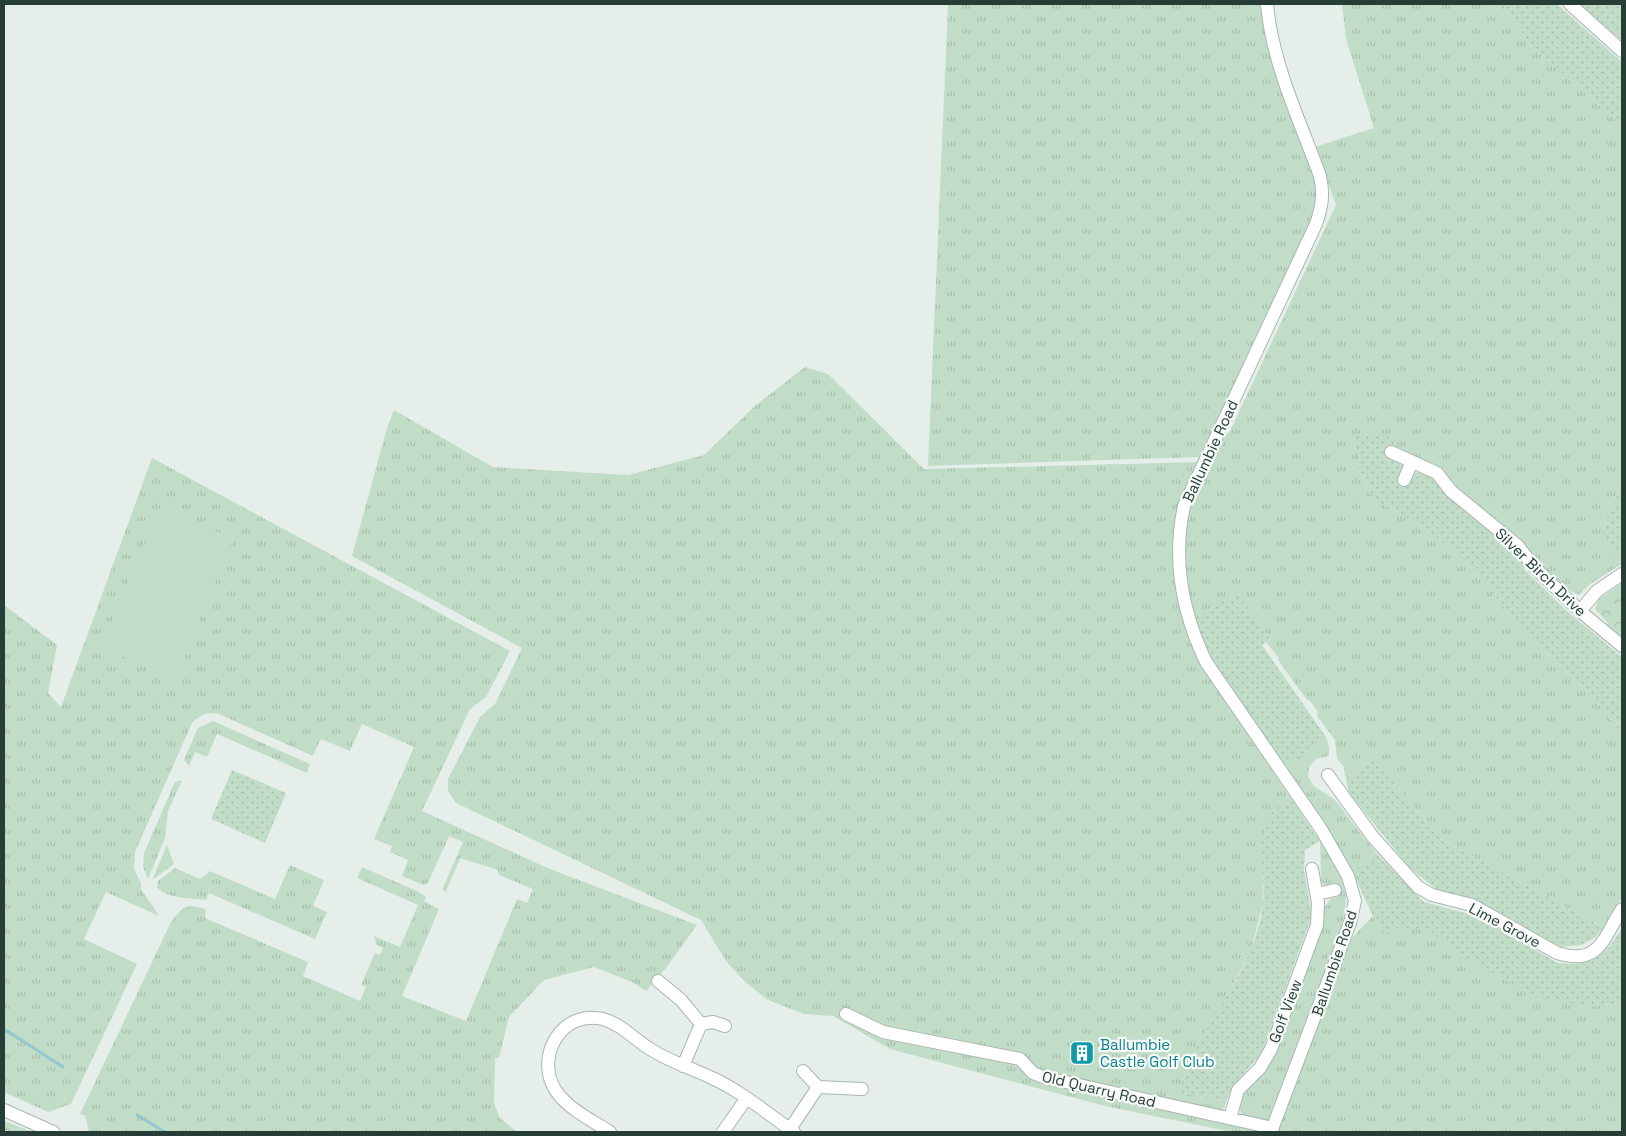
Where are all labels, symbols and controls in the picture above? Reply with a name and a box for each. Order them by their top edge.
street label: Ballumbie Road [1178,397,1242,505]
street label: Silver Birch Drive [1491,524,1591,620]
street label: Lime Grove [1466,898,1544,952]
street label: Ballumbie Road [1307,907,1361,1019]
street label: Golf View [1264,976,1306,1046]
place label: Ballumbie Castle Golf Club [1100,1035,1215,1071]
building icon: Ballumbie Castle Golf Club [1069,1040,1095,1066]
street label: Old Quarry Road [1040,1067,1158,1111]

